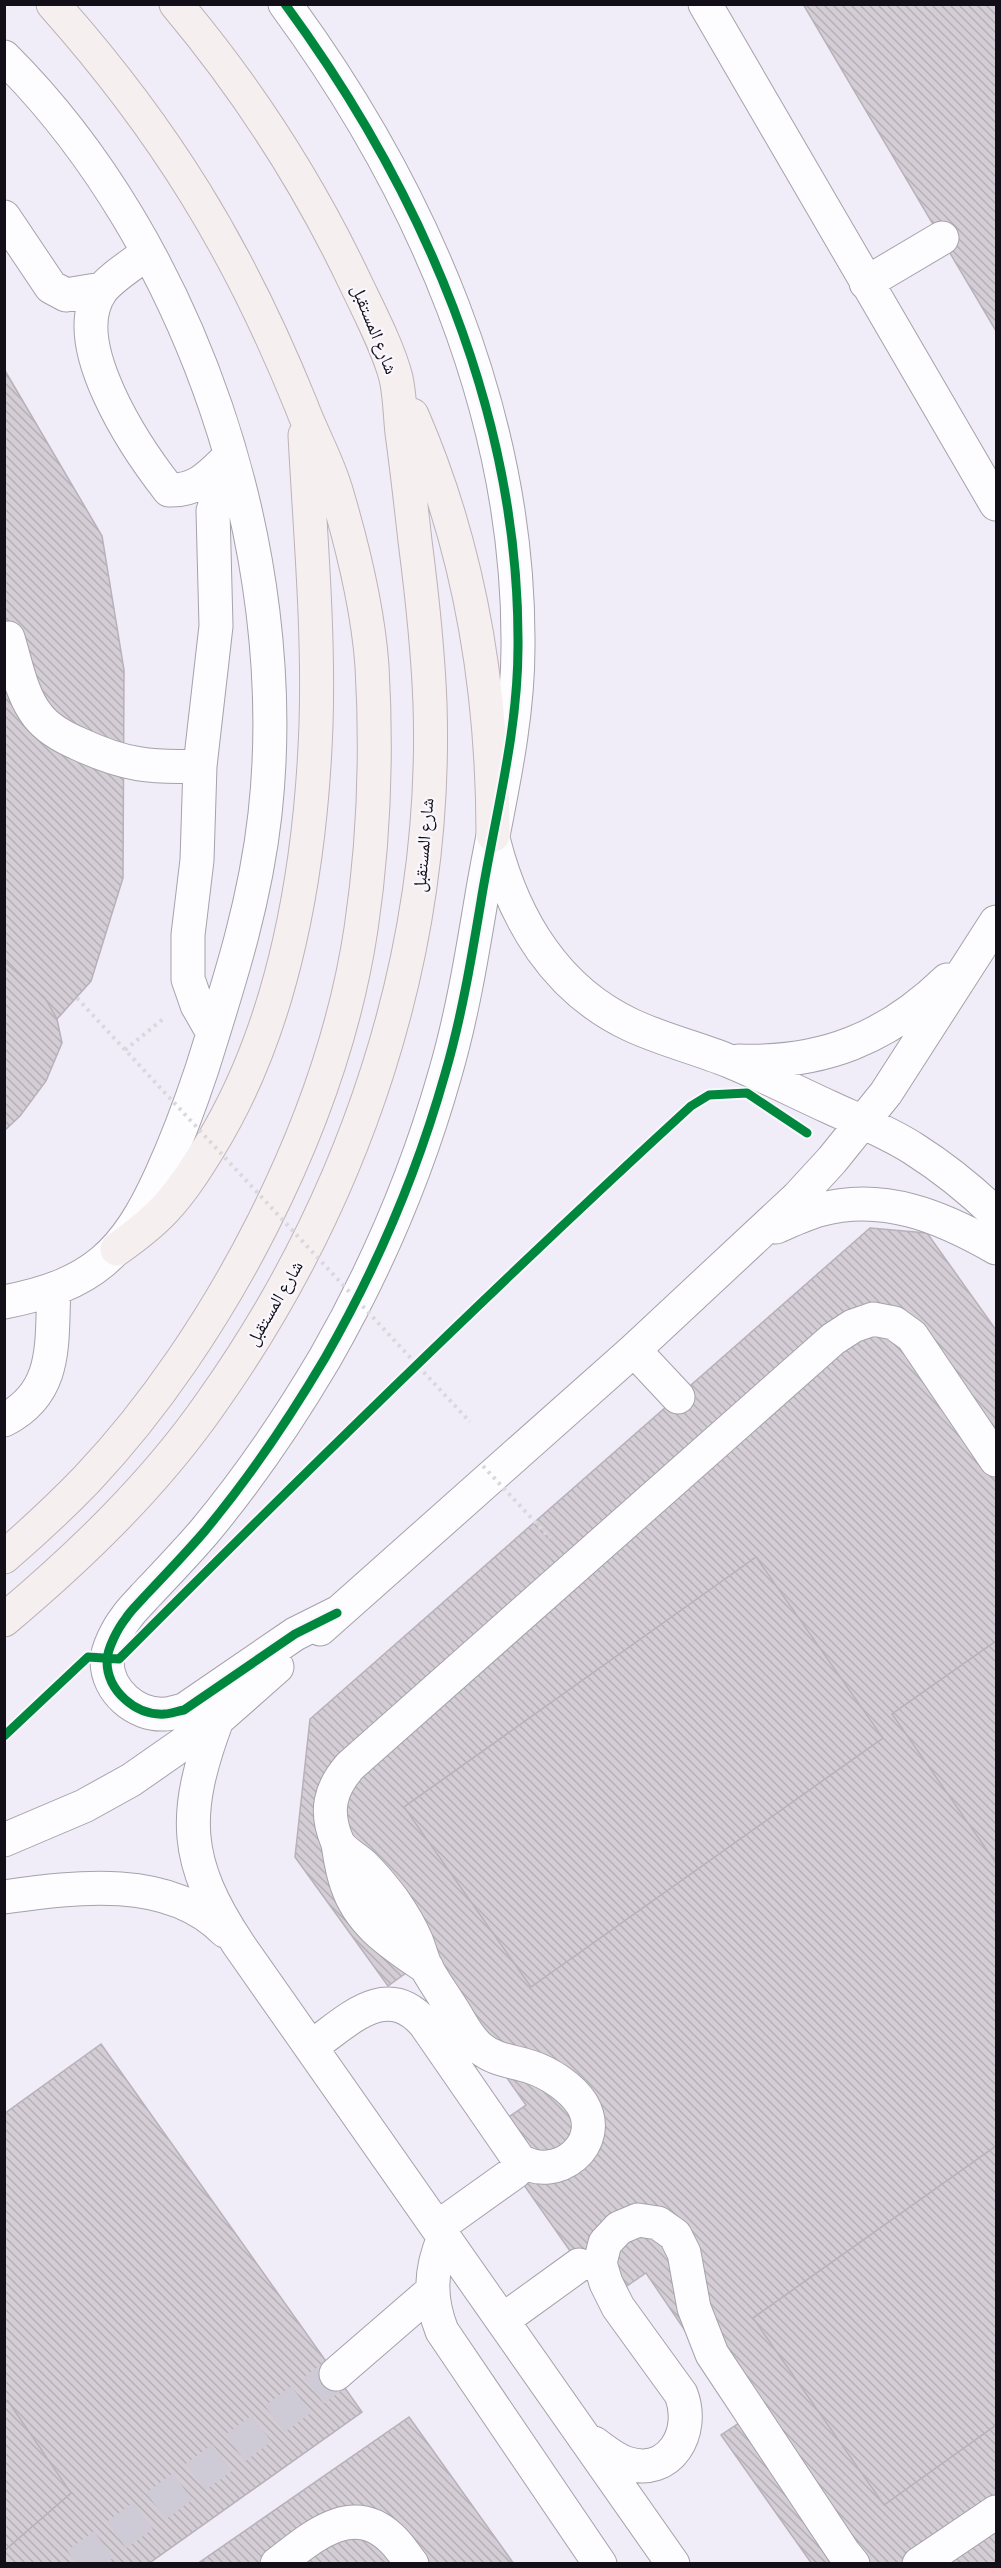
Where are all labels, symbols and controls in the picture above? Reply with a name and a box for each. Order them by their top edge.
street label: شارع المستقبل [347,281,403,377]
street label: شارع المستقبل [407,797,439,893]
street label: شارع المستقبل [240,1256,308,1350]

